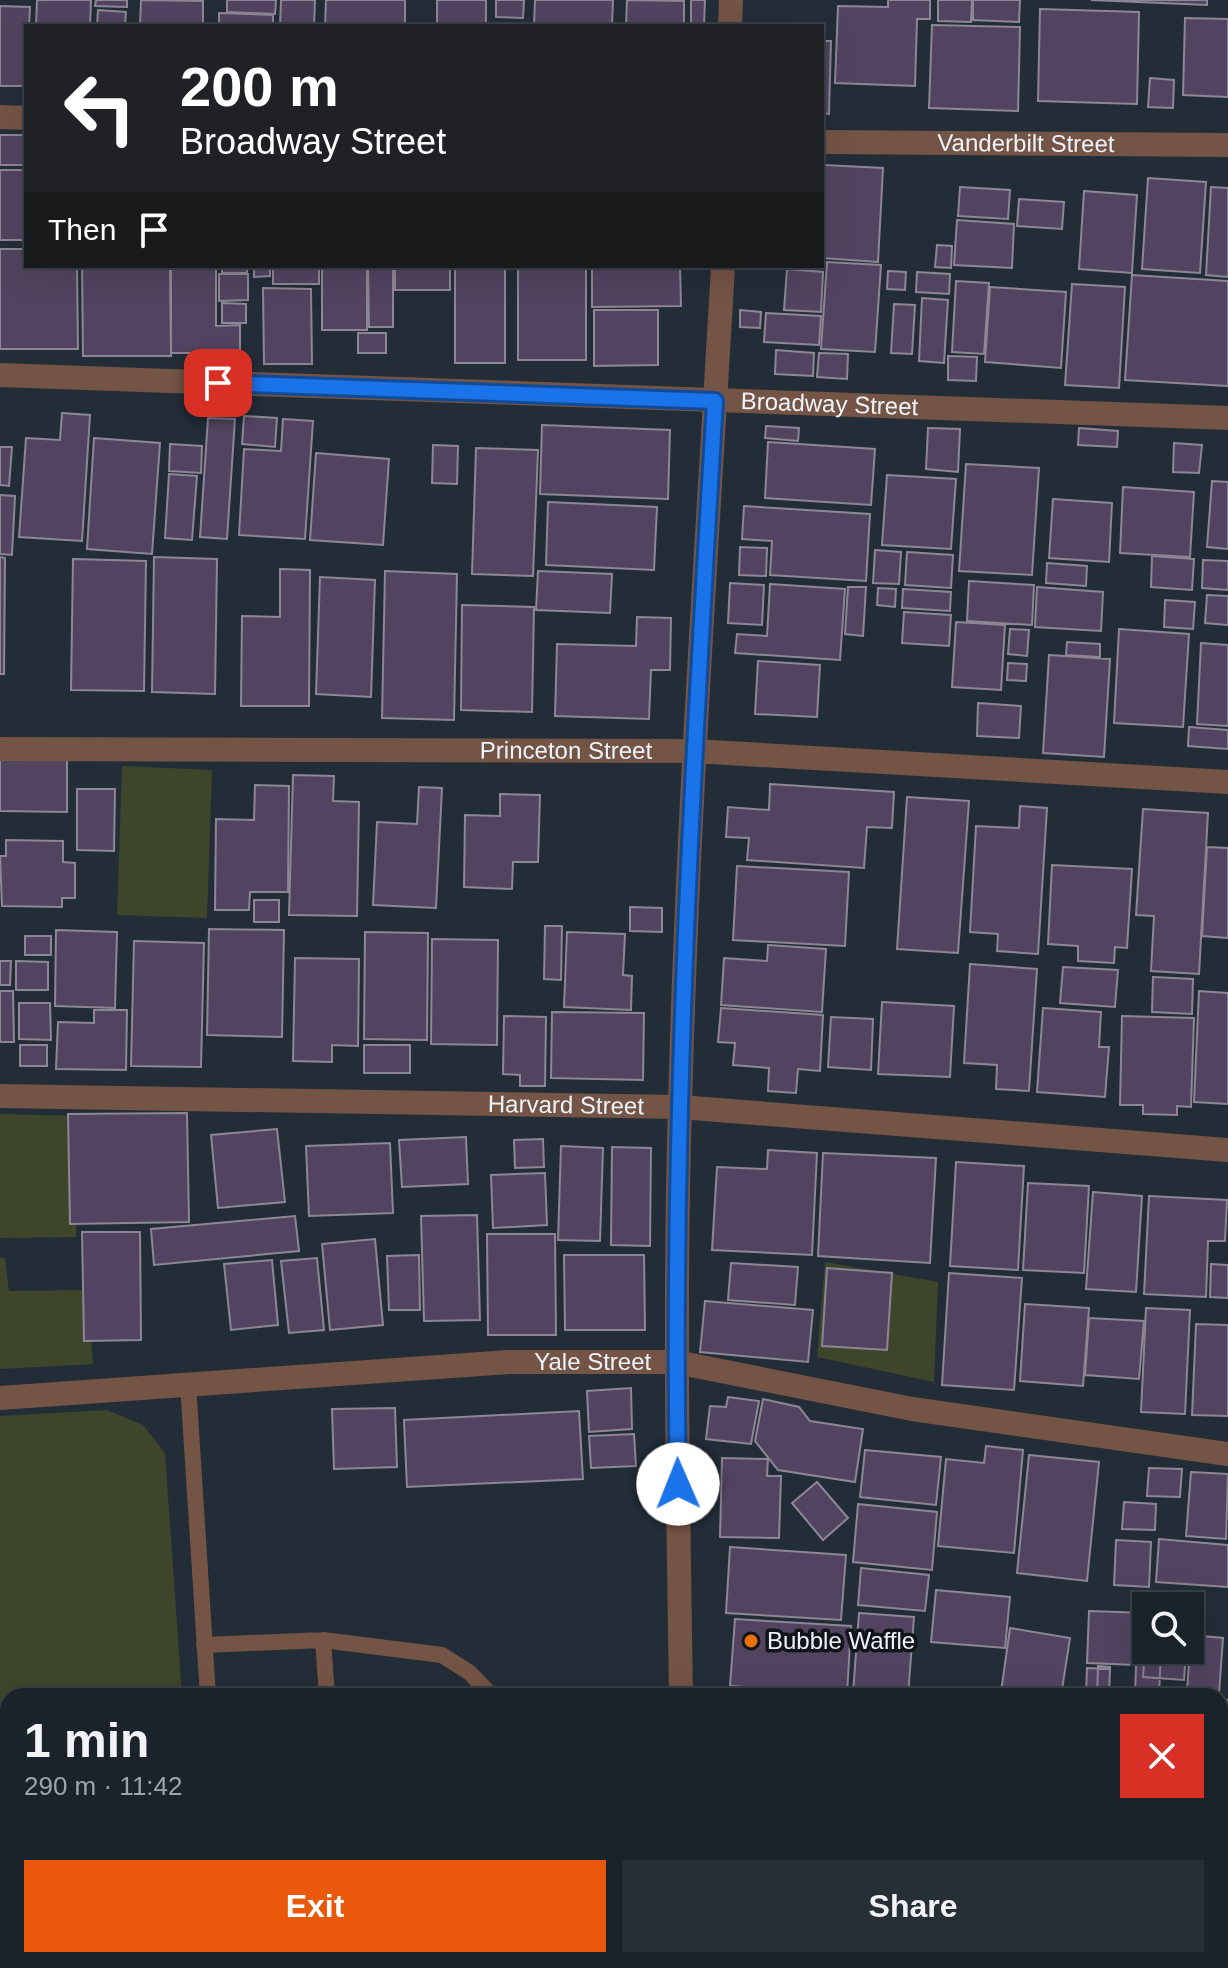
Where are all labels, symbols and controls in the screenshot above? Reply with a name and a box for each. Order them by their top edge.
text: 200 m [180,55,339,118]
icon: left [48,56,152,160]
text: Broadway Street [180,121,446,162]
street label: Vanderbilt Street [937,129,1115,157]
icon: arrive [132,208,176,252]
text: Then [48,213,116,246]
pin [184,349,252,417]
icon: arrive [196,361,240,405]
street label: Broadway Street [740,387,919,420]
street label: Princeton Street [480,736,652,764]
street label: Harvard Street [488,1090,645,1119]
street label: Yale Street [534,1348,652,1375]
position arrow [636,1442,720,1526]
map controls [1132,1592,1204,1664]
button: search [1132,1592,1204,1664]
place label: Bubble Waffle [767,1627,915,1654]
marker: Bubble Waffle [742,1632,760,1650]
text: 1 min [24,1714,149,1767]
button: close [1120,1714,1204,1798]
text: 290 m · 11:42 [24,1771,183,1801]
button: Exit [24,1860,606,1952]
button: Share [622,1860,1204,1952]

